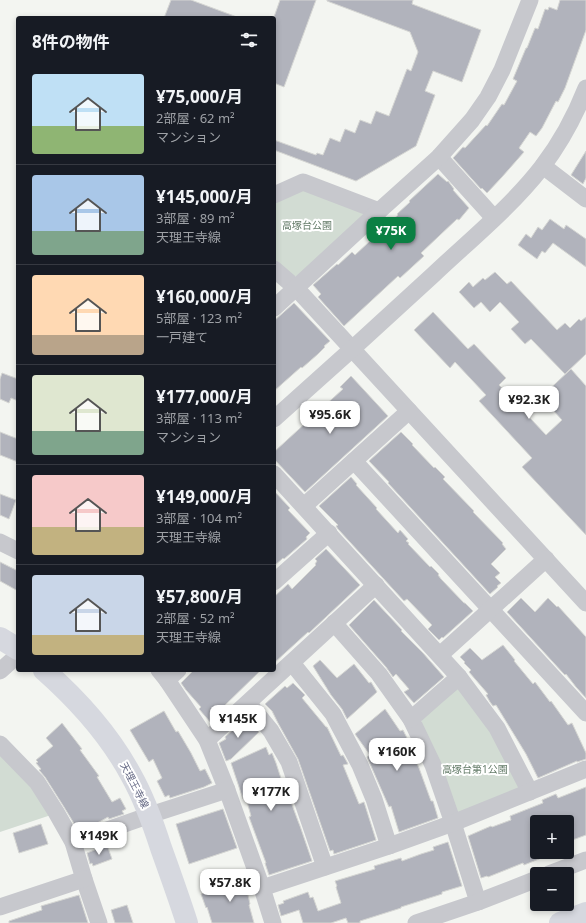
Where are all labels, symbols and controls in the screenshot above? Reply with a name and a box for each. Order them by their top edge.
icon: filters [238,29,260,51]
text: 8件の物件 [32,30,110,53]
text: ¥75,000/月 [156,85,243,108]
icon: home [64,90,112,138]
text: 2部屋 · 62 m² [156,109,235,127]
text: マンション [156,128,221,146]
text: ¥145,000/月 [156,185,253,208]
icon: home [64,191,112,239]
text: 3部屋 · 89 m² [156,209,235,227]
pin: ¥75K [367,217,415,251]
park label: 高塚台公園 [282,218,332,232]
text: ¥75K [376,221,406,239]
text: 天理王寺線 [156,228,221,246]
text: ¥160,000/月 [156,285,253,308]
icon: home [64,291,112,339]
text: 5部屋 · 123 m² [156,309,242,327]
text: 一戸建て [156,328,208,346]
text: ¥177,000/月 [156,385,253,408]
pin: ¥92.3K [496,386,562,420]
text: ¥92.3K [508,390,550,408]
icon: home [64,391,112,439]
pin: ¥95.6K [297,401,363,435]
text: ¥95.6K [309,405,351,423]
text: 3部屋 · 113 m² [156,409,242,427]
text: マンション [156,428,221,446]
text: ¥149,000/月 [156,485,253,508]
icon: home [64,491,112,539]
text: 3部屋 · 104 m² [156,509,242,527]
text: 天理王寺線 [156,528,221,546]
text: ¥57,800/月 [156,585,243,608]
icon: home [64,591,112,639]
text: 2部屋 · 52 m² [156,609,235,627]
text: 天理王寺線 [156,628,221,646]
pin: ¥145K [210,705,266,739]
text: ¥145K [219,709,257,727]
pin: ¥160K [369,738,425,772]
text: ¥160K [378,742,416,760]
street label: 天理王寺線 [117,760,153,810]
park label: 高塚台第1公園 [442,762,508,776]
pin: ¥177K [243,778,299,812]
text: ¥177K [252,782,290,800]
map controls [530,815,574,911]
button: + [530,815,574,859]
pin: ¥149K [71,822,127,856]
text: ¥149K [80,826,118,844]
button: − [530,867,574,911]
pin: ¥57.8K [197,869,263,903]
text: ¥57.8K [209,873,251,891]

